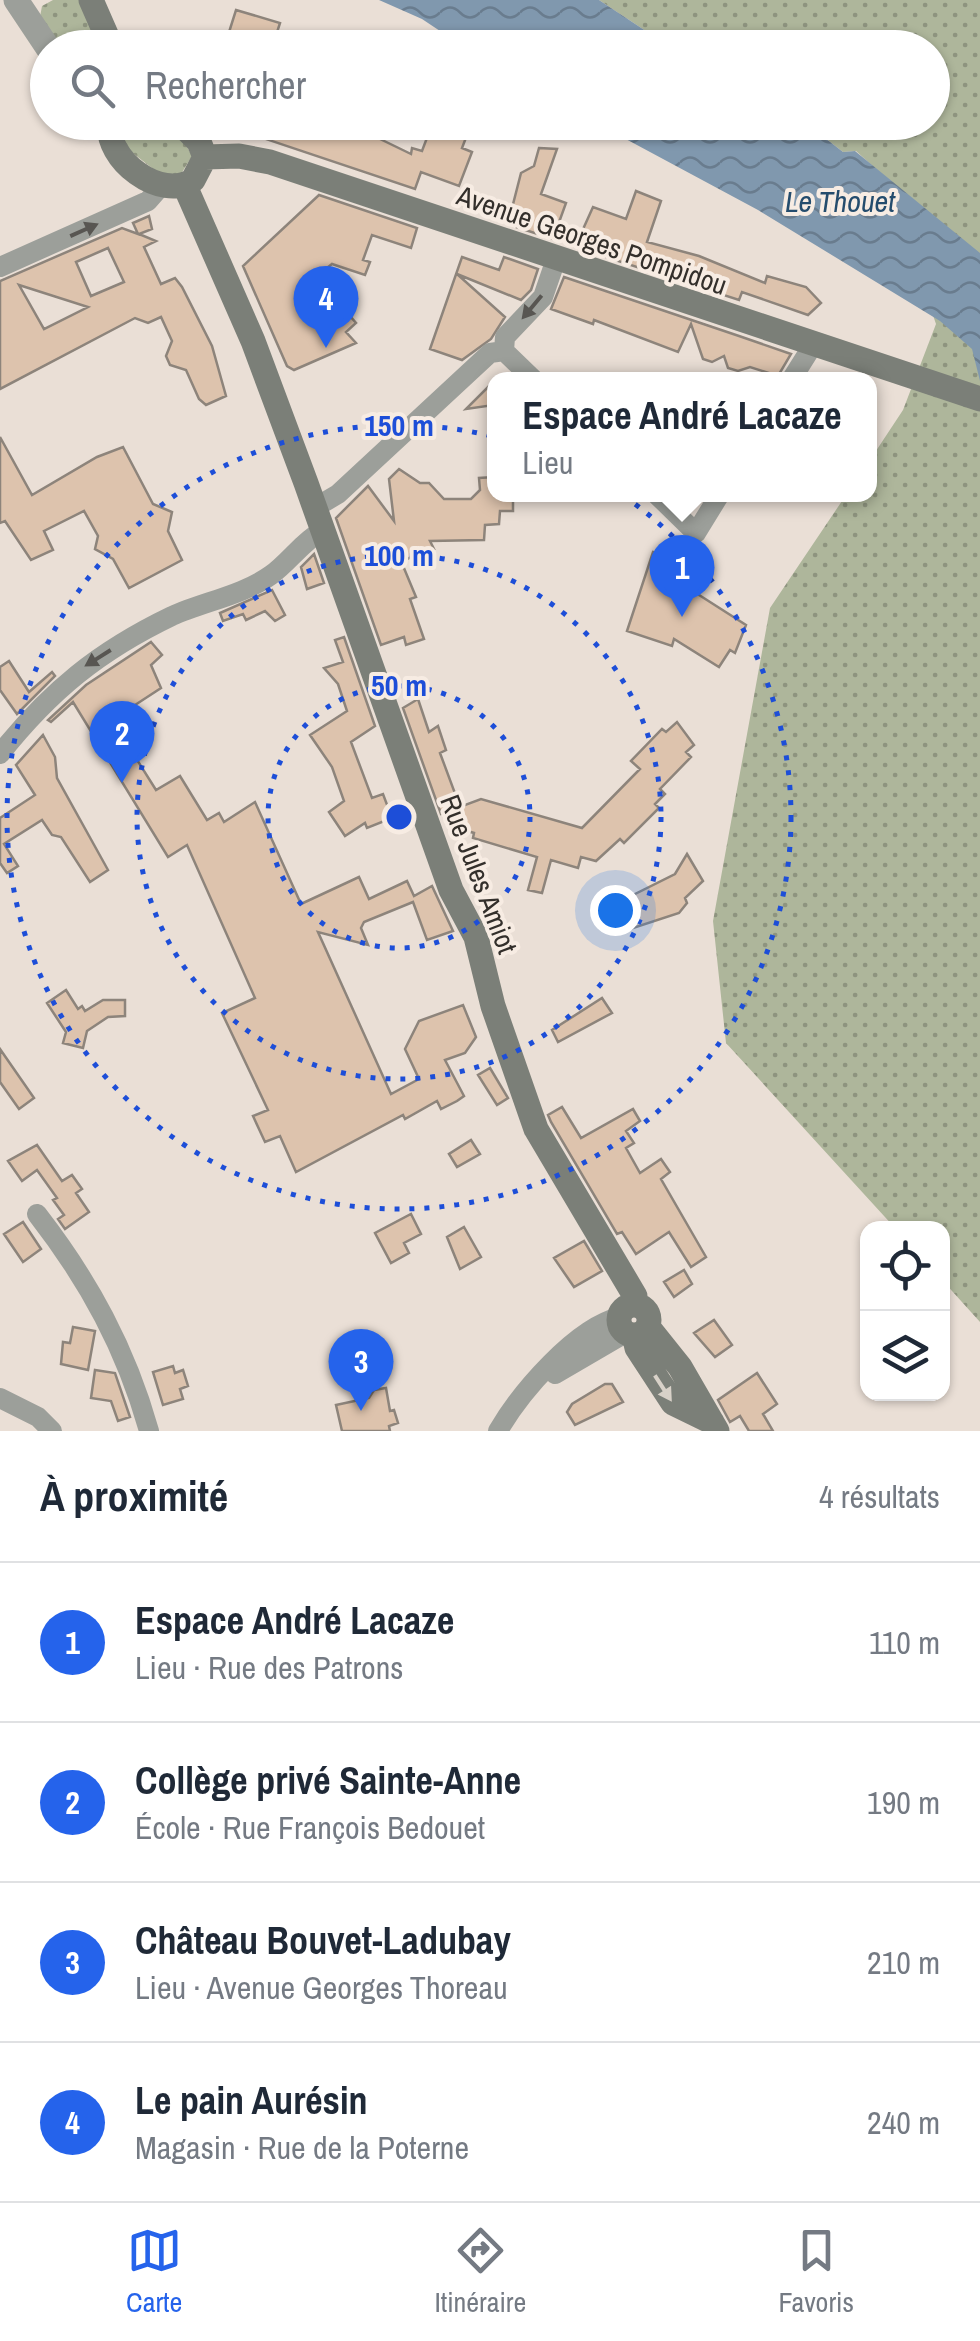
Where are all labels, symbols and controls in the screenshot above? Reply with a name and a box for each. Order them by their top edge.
search box [30,30,950,140]
icon: search [65,58,120,113]
text: Rechercher [145,60,306,111]
street label: Avenue Georges Pompidou [451,176,732,304]
water label: Le Thouet [785,181,896,221]
one-way arrow [69,222,99,238]
pin: 4 [294,266,358,348]
one-way arrow [522,295,544,320]
popup [487,372,877,502]
text: Espace André Lacaze [522,390,842,441]
text: 150 m [364,405,434,445]
text: Lieu [522,441,573,484]
pin: 1 [650,534,714,617]
text: 100 m [364,535,434,575]
one-way arrow [84,648,111,666]
text: 50 m [371,665,427,705]
pin: 2 [90,700,154,783]
street label: Rue Jules Amiot [431,789,527,959]
centre of rings [381,799,417,835]
your location [590,885,641,936]
map controls [860,1221,950,1401]
button: locate [860,1221,950,1311]
button: layers [860,1311,950,1401]
pin: 3 [328,1328,394,1411]
one-way arrow [653,1374,672,1402]
text: À proximité [40,1468,228,1524]
text: 4 résultats [819,1475,940,1518]
text: Espace André Lacaze [135,1595,454,1646]
text: 1 [65,1621,80,1664]
text: 110 m [869,1621,940,1664]
text: Lieu · Rue des Patrons [135,1646,403,1689]
text: Collège privé Sainte-Anne [135,1755,521,1806]
text: 2 [65,1781,80,1824]
text: 190 m [867,1781,940,1824]
text: École · Rue François Bedouet [135,1806,485,1849]
text: Château Bouvet-Ladubay [135,1915,511,1966]
text: 3 [65,1941,80,1984]
text: 210 m [867,1941,940,1984]
text: Lieu · Avenue Georges Thoreau [135,1966,508,2009]
text: Le pain Aurésin [135,2075,368,2126]
text: 4 [65,2101,80,2144]
text: 240 m [867,2101,940,2144]
text: Magasin · Rue de la Poterne [135,2126,469,2169]
tab: Carte [126,2223,182,2321]
tab: Itinéraire [434,2223,526,2321]
tab: Favoris [778,2223,854,2321]

